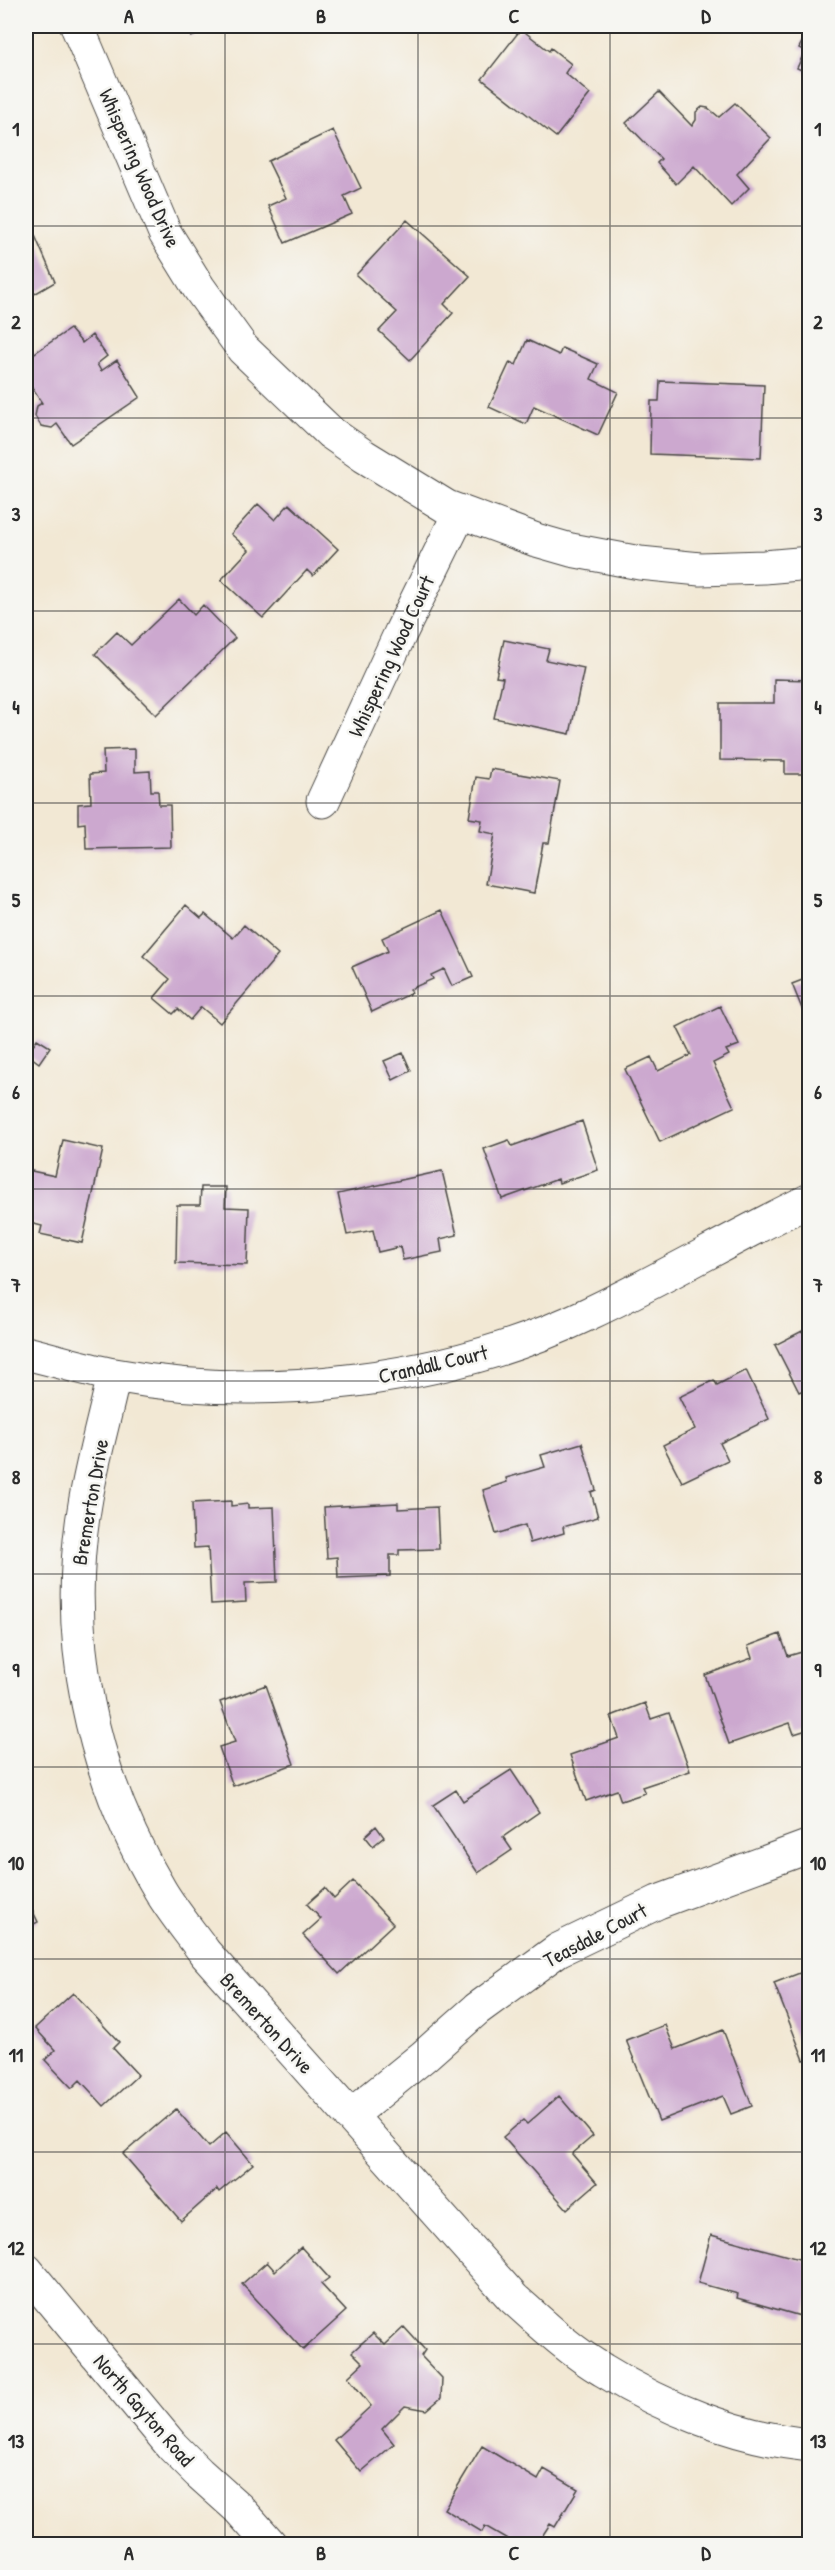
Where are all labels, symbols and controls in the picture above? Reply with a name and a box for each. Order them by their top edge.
text: A [124,2,134,29]
text: B [316,2,326,29]
text: C [509,2,520,29]
text: D [701,2,711,29]
street label: Whispering Wood Drive [92,84,188,252]
text: 1 [12,115,20,142]
text: 1 [814,115,822,142]
text: 2 [11,308,21,335]
text: 2 [813,308,823,335]
text: 3 [12,500,21,527]
text: 3 [814,500,823,527]
street label: Whispering Wood Court [341,570,441,741]
text: 4 [12,693,20,720]
text: 4 [814,693,822,720]
text: 5 [12,886,21,913]
text: 5 [814,886,823,913]
text: 6 [12,1078,20,1105]
text: 6 [814,1078,822,1105]
text: 7 [10,1271,21,1298]
text: 7 [812,1271,823,1298]
street label: Crandall Court [376,1337,491,1391]
street label: Bremerton Drive [65,1437,115,1567]
text: 8 [12,1463,21,1490]
text: 8 [814,1463,823,1490]
text: 9 [12,1656,20,1683]
text: 9 [814,1656,822,1683]
text: 10 [8,1849,24,1876]
text: 10 [810,1849,826,1876]
street label: Teasdale Court [538,1895,653,1974]
street label: Bremerton Drive [214,1966,320,2080]
text: 11 [9,2041,23,2068]
text: 11 [811,2041,825,2068]
text: 12 [8,2234,25,2261]
text: 12 [810,2234,827,2261]
street label: North Gayton Road [87,2348,201,2472]
text: 13 [8,2427,24,2454]
text: 13 [810,2427,826,2454]
text: A [124,2539,134,2566]
text: B [316,2539,326,2566]
text: C [509,2539,520,2566]
text: D [701,2539,711,2566]

